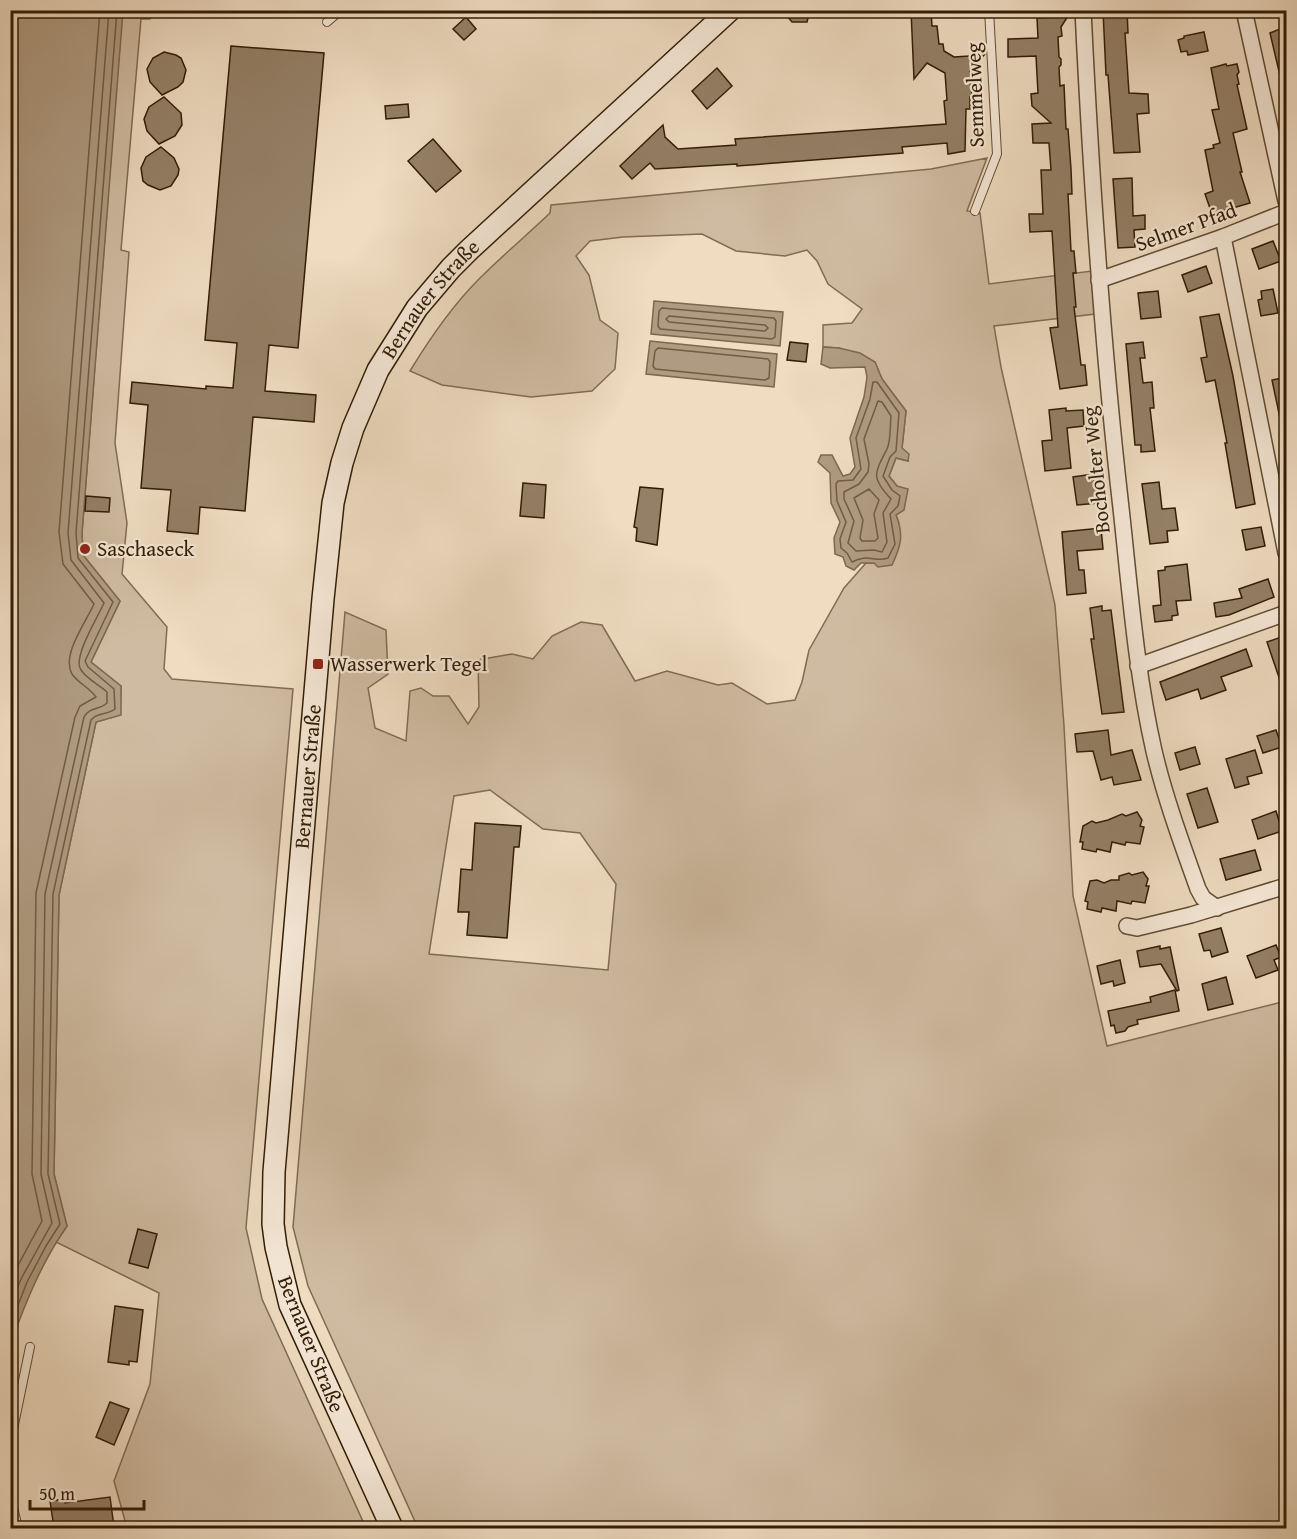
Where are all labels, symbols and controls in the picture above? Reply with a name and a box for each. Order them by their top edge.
street label: Semmelweg [957,41,992,148]
street label: Selmer Pfad [1131,194,1241,259]
street label: Bernauer Straße [373,232,486,364]
street label: Bocholter Weg [1073,404,1118,535]
place label: Saschaseck [97,533,194,564]
marker: Saschaseck [78,542,92,556]
place label: Wasserwerk Tegel [330,648,488,679]
marker: Wasserwerk Tegel [311,657,325,671]
street label: Bernauer Straße [286,703,329,850]
street label: Bernauer Straße [270,1271,353,1417]
scale bar [30,1473,144,1511]
text: 50 m [39,1480,75,1507]

